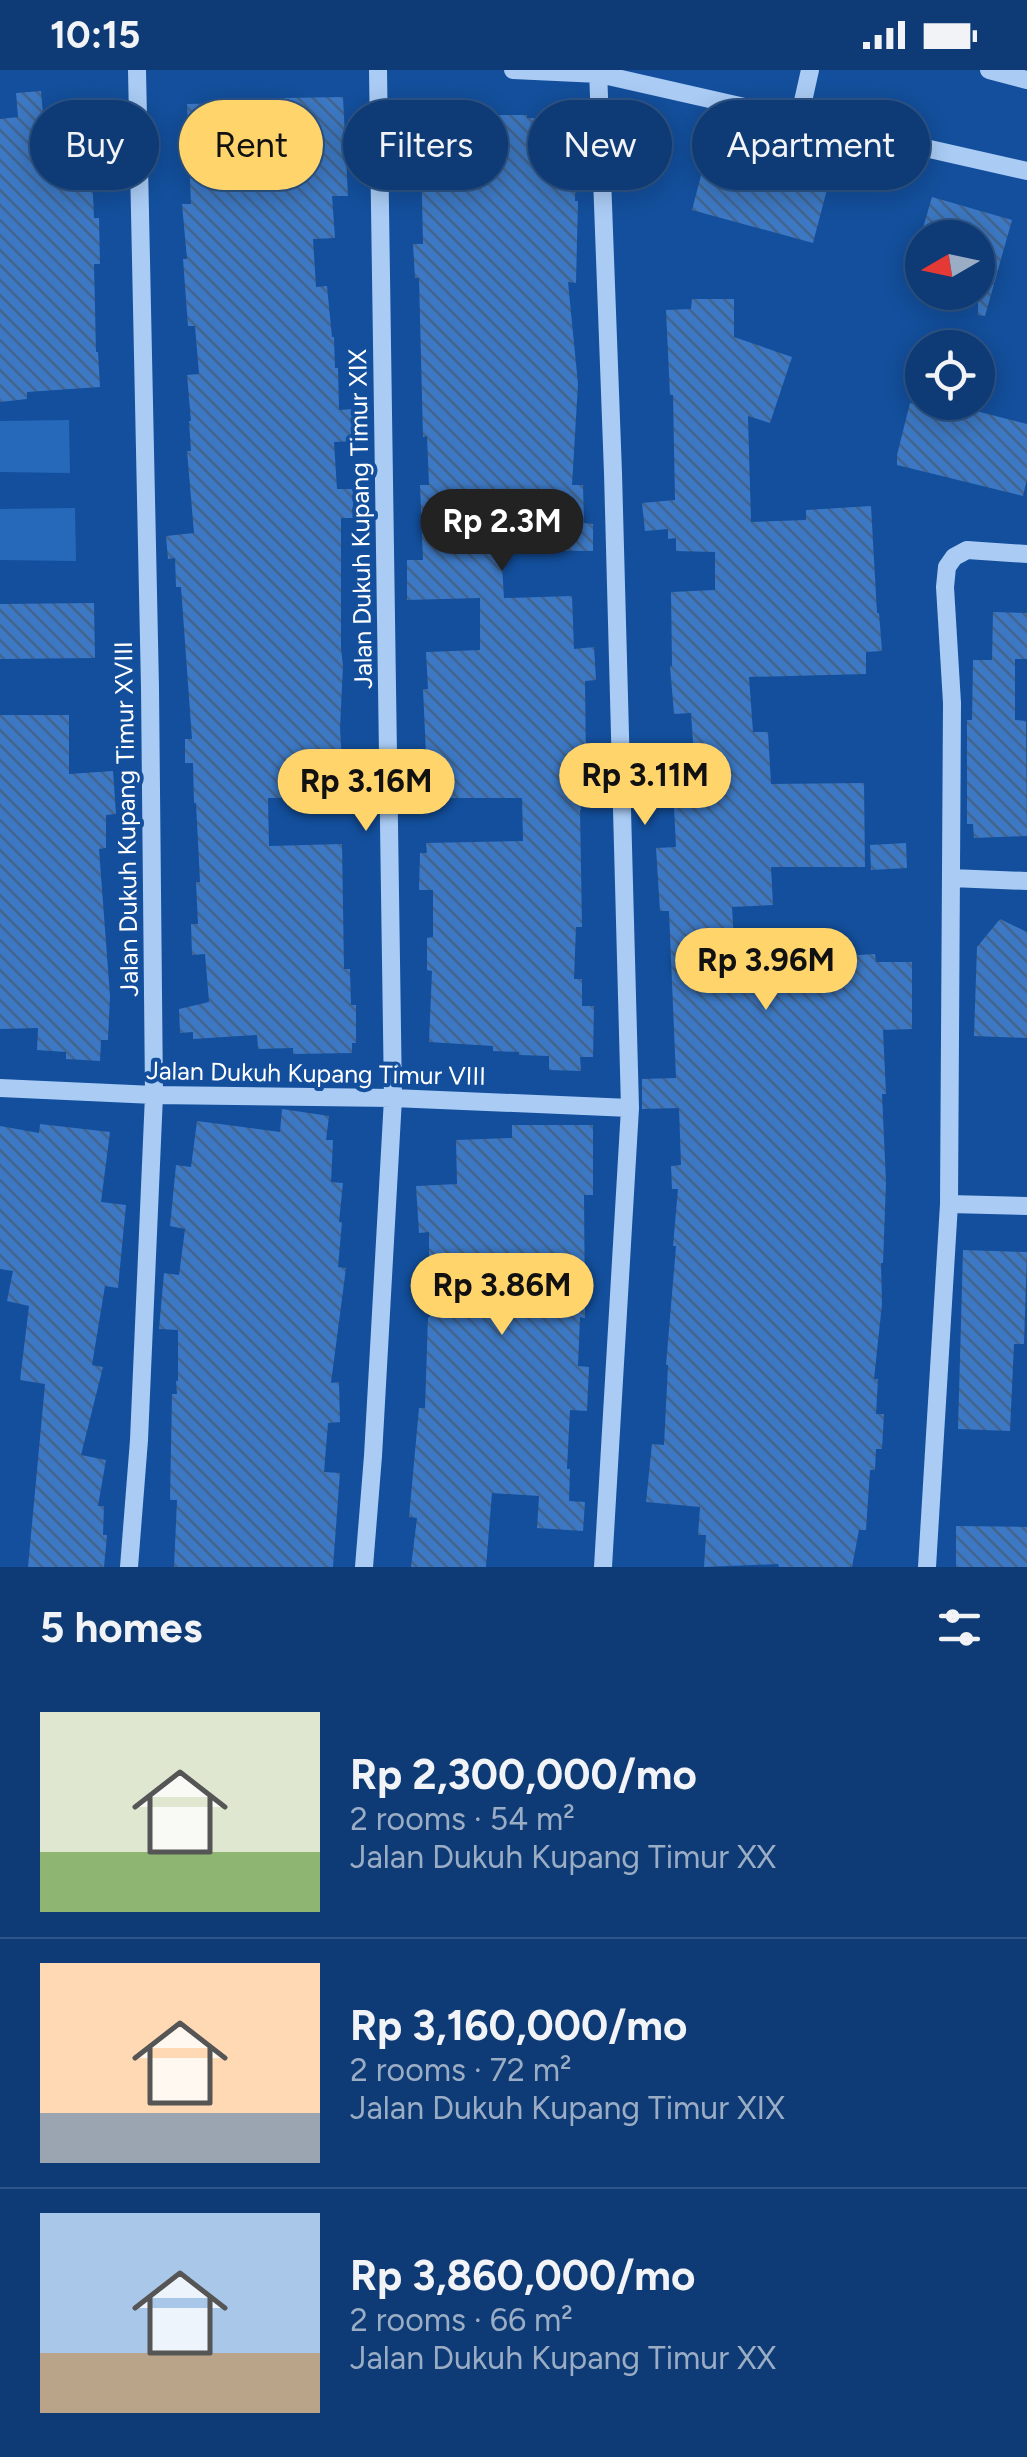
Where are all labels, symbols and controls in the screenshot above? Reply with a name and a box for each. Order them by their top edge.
text: 10:15 [50,12,140,58]
chip: Buy [30,100,159,190]
chip: Rent [179,100,323,190]
chip: Filters [343,100,508,190]
chip: New [528,100,672,190]
chip: Apartment [692,100,930,190]
north arrow [905,220,995,310]
map controls [905,220,995,420]
button: locate [905,330,995,420]
street label: Jalan Dukuh Kupang Timur XIX [342,348,378,689]
pin: Rp 2.3M [410,489,594,574]
text: Rp 2.3M [442,502,562,540]
street label: Jalan Dukuh Kupang Timur XVIII [108,641,144,997]
pin: Rp 3.11M [542,743,748,828]
pin: Rp 3.16M [263,749,469,834]
text: Rp 3.11M [581,756,709,794]
text: Rp 3.16M [300,762,432,800]
pin: Rp 3.96M [663,928,869,1013]
text: Rp 3.96M [697,941,835,979]
street label: Jalan Dukuh Kupang Timur VIII [146,1055,486,1091]
pin: Rp 3.86M [399,1253,605,1338]
text: Rp 3.86M [433,1266,571,1304]
icon: filters [932,1600,987,1655]
text: 5 homes [40,1602,202,1653]
text: Rp 2,300,000/mo [350,1749,697,1800]
icon: home [120,1752,240,1872]
text: 2 rooms · 54 m² [350,1800,575,1838]
text: Jalan Dukuh Kupang Timur XX [350,1838,776,1876]
text: Rp 3,160,000/mo [350,2000,687,2051]
icon: home [120,2003,240,2123]
text: 2 rooms · 72 m² [350,2051,572,2089]
text: Jalan Dukuh Kupang Timur XIX [350,2089,785,2127]
text: Rp 3,860,000/mo [350,2250,695,2301]
icon: home [120,2253,240,2373]
text: 2 rooms · 66 m² [350,2301,573,2339]
text: Jalan Dukuh Kupang Timur XX [350,2339,776,2377]

